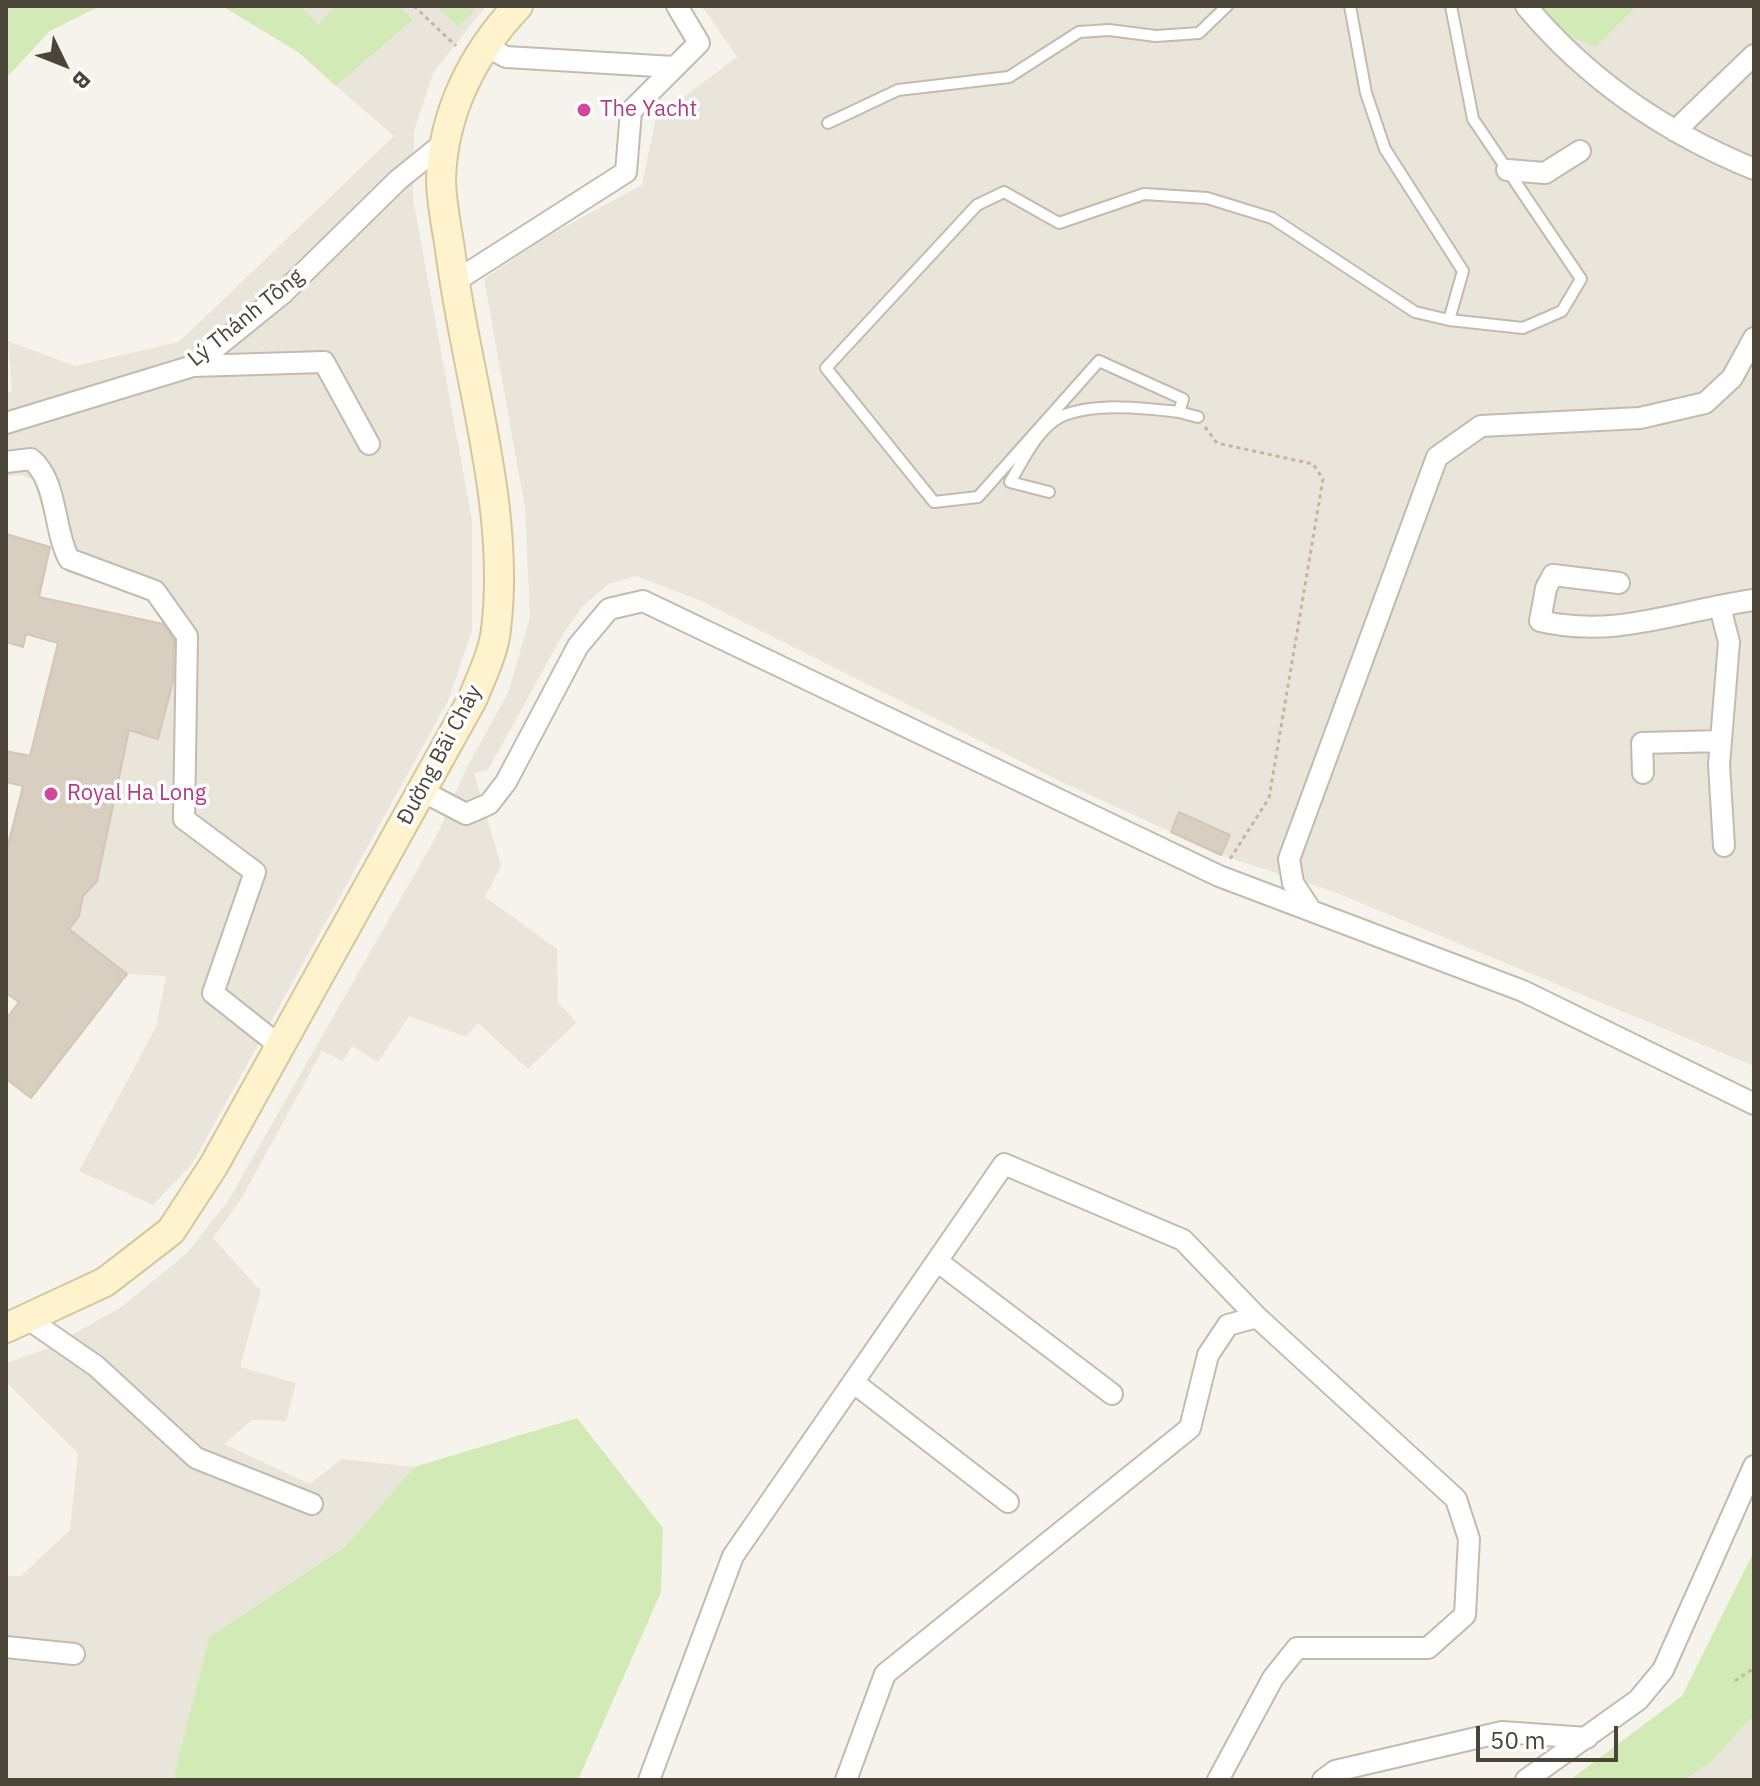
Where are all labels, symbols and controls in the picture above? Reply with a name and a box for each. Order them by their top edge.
north arrow [24,24,104,104]
text: B [66,65,98,96]
place label: The Yacht [600,97,697,123]
marker: The Yacht [575,101,593,119]
street label: Lý Thánh Tông [183,263,309,373]
street label: Đường Bãi Cháy [392,681,488,829]
place label: Royal Ha Long [67,781,206,807]
marker: Royal Ha Long [42,785,60,803]
scale bar [1480,1710,1622,1760]
text: 50 m [1490,1724,1545,1756]

